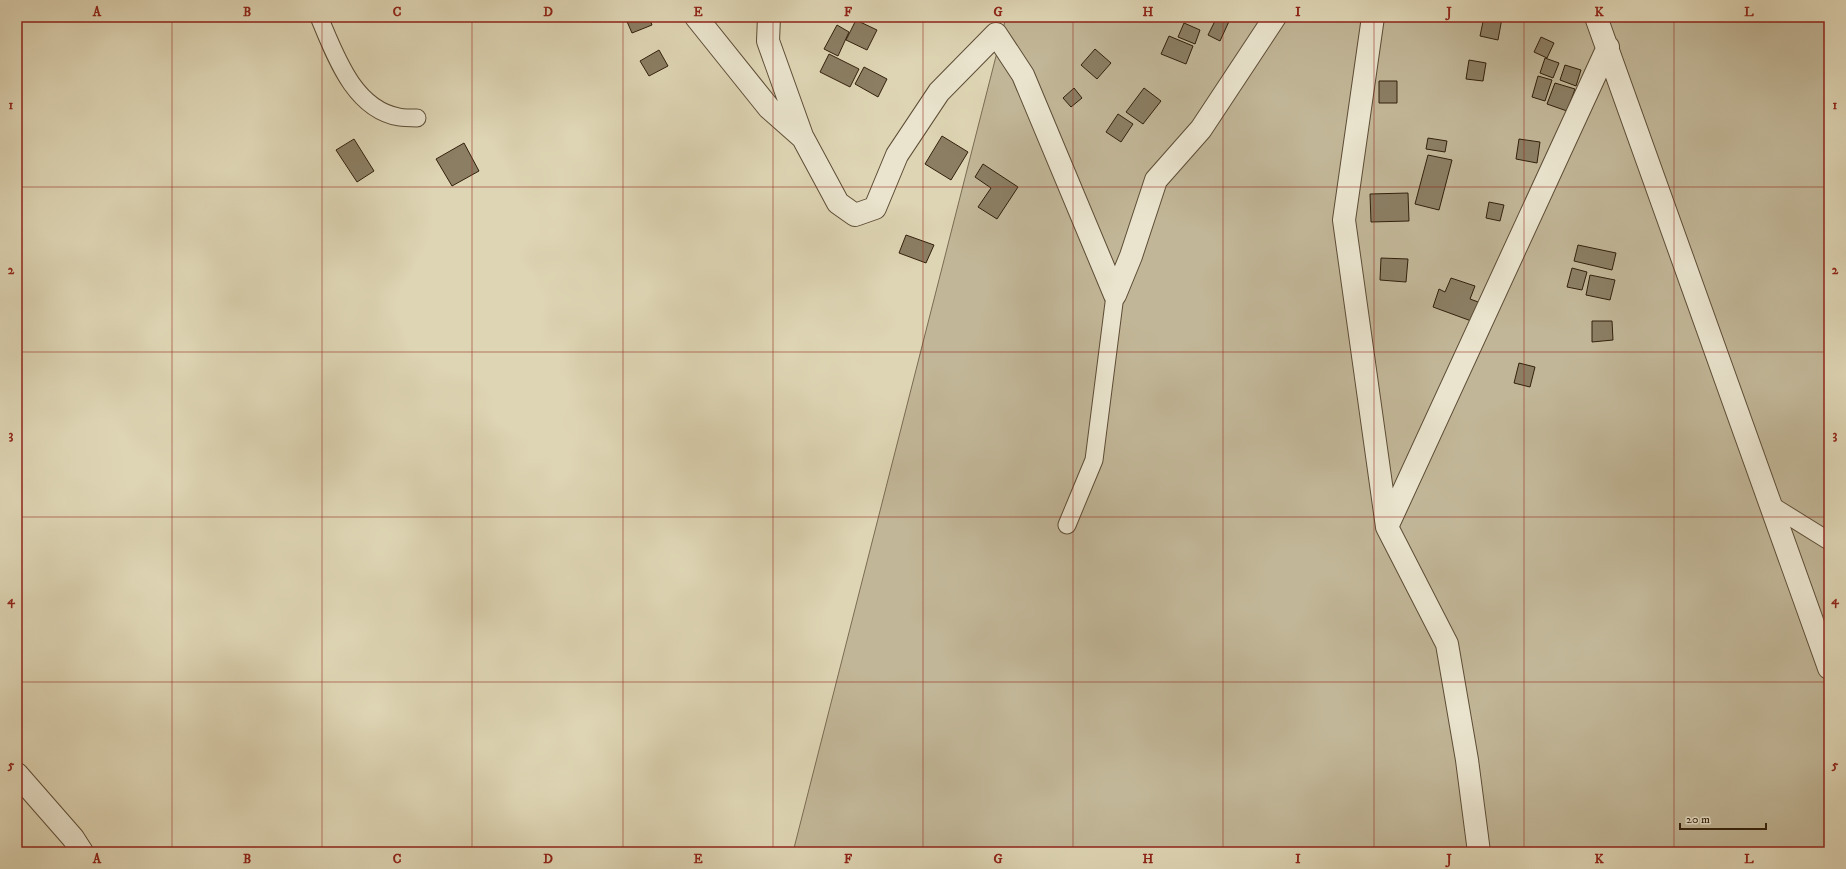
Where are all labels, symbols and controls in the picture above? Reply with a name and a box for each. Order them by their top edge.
text: A [92,4,102,20]
text: B [243,4,251,20]
text: C [393,4,402,20]
text: D [543,4,553,20]
text: E [693,4,703,20]
text: F [844,4,853,20]
text: G [993,4,1003,20]
text: H [1143,4,1154,20]
text: I [1295,4,1301,20]
text: J [1444,4,1452,21]
text: K [1594,4,1604,20]
text: L [1744,4,1754,20]
text: 1 [9,97,14,113]
text: 1 [1833,97,1838,113]
text: 2 [8,262,15,278]
text: 2 [1832,262,1839,278]
text: 3 [9,427,14,443]
text: 3 [1833,427,1838,443]
text: 4 [6,592,15,609]
text: 4 [1830,592,1839,609]
text: 5 [7,757,15,773]
text: 5 [1831,757,1839,773]
scale bar [1680,805,1766,831]
text: 20 m [1686,812,1710,827]
text: A [92,851,102,867]
text: B [243,851,251,867]
text: C [393,851,402,867]
text: D [543,851,553,867]
text: E [693,851,703,867]
text: F [844,851,853,867]
text: G [993,851,1003,867]
text: H [1143,851,1154,867]
text: I [1295,851,1301,867]
text: J [1444,851,1452,868]
text: K [1594,851,1604,867]
text: L [1744,851,1754,867]

